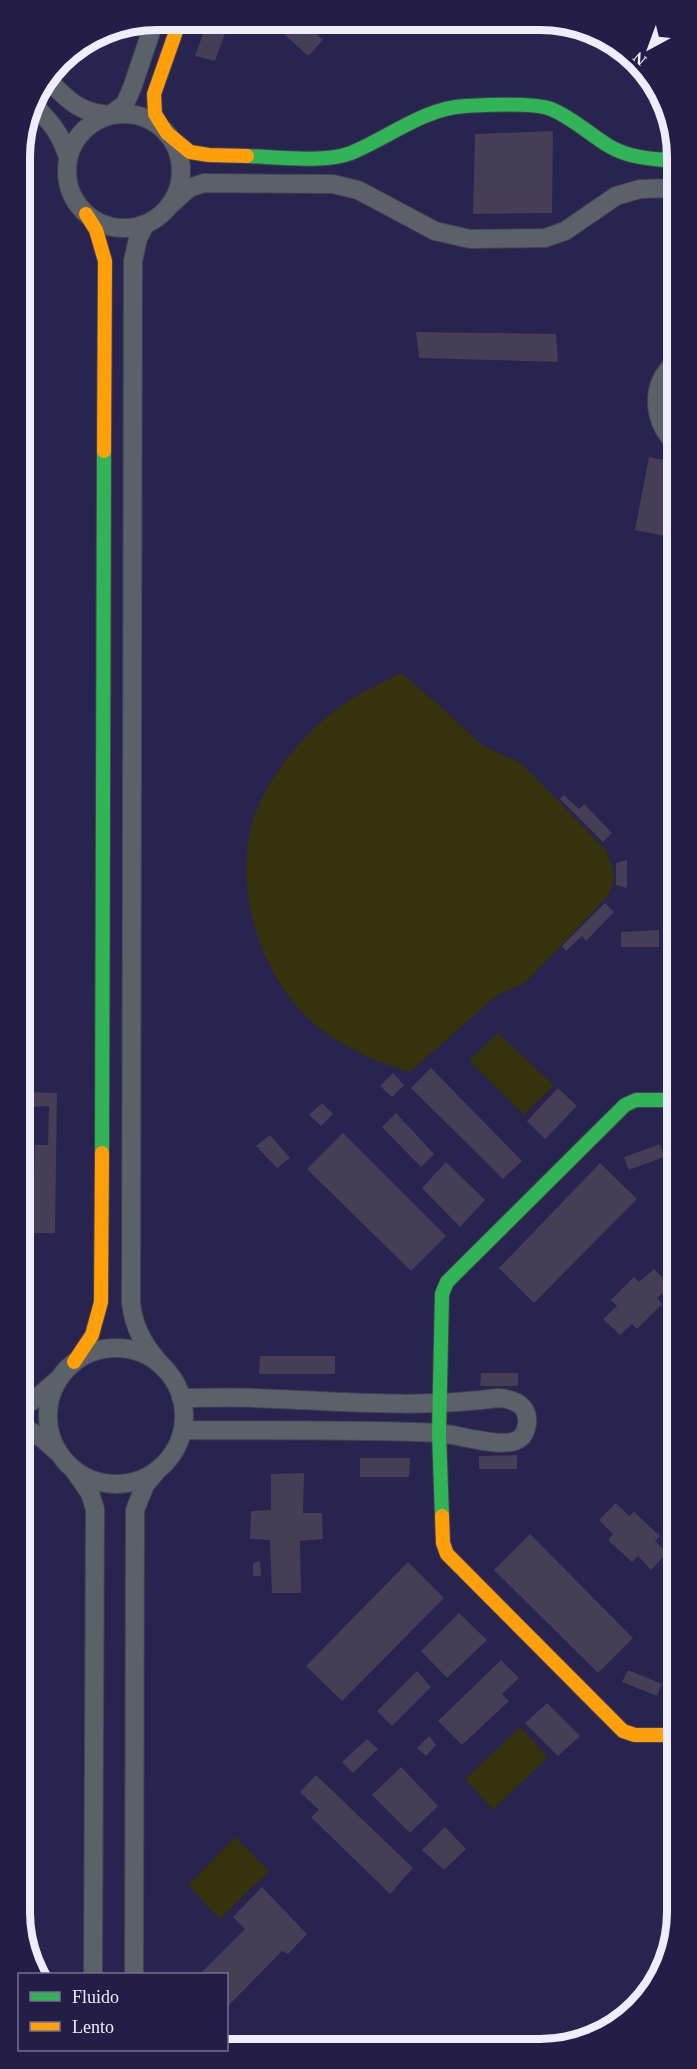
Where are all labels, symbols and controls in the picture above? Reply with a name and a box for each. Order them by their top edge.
north arrow [619,18,679,78]
text: N [629,48,649,69]
legend [18,1973,228,2051]
text: Fluido [72,1987,119,2007]
text: Lento [72,2017,114,2037]

